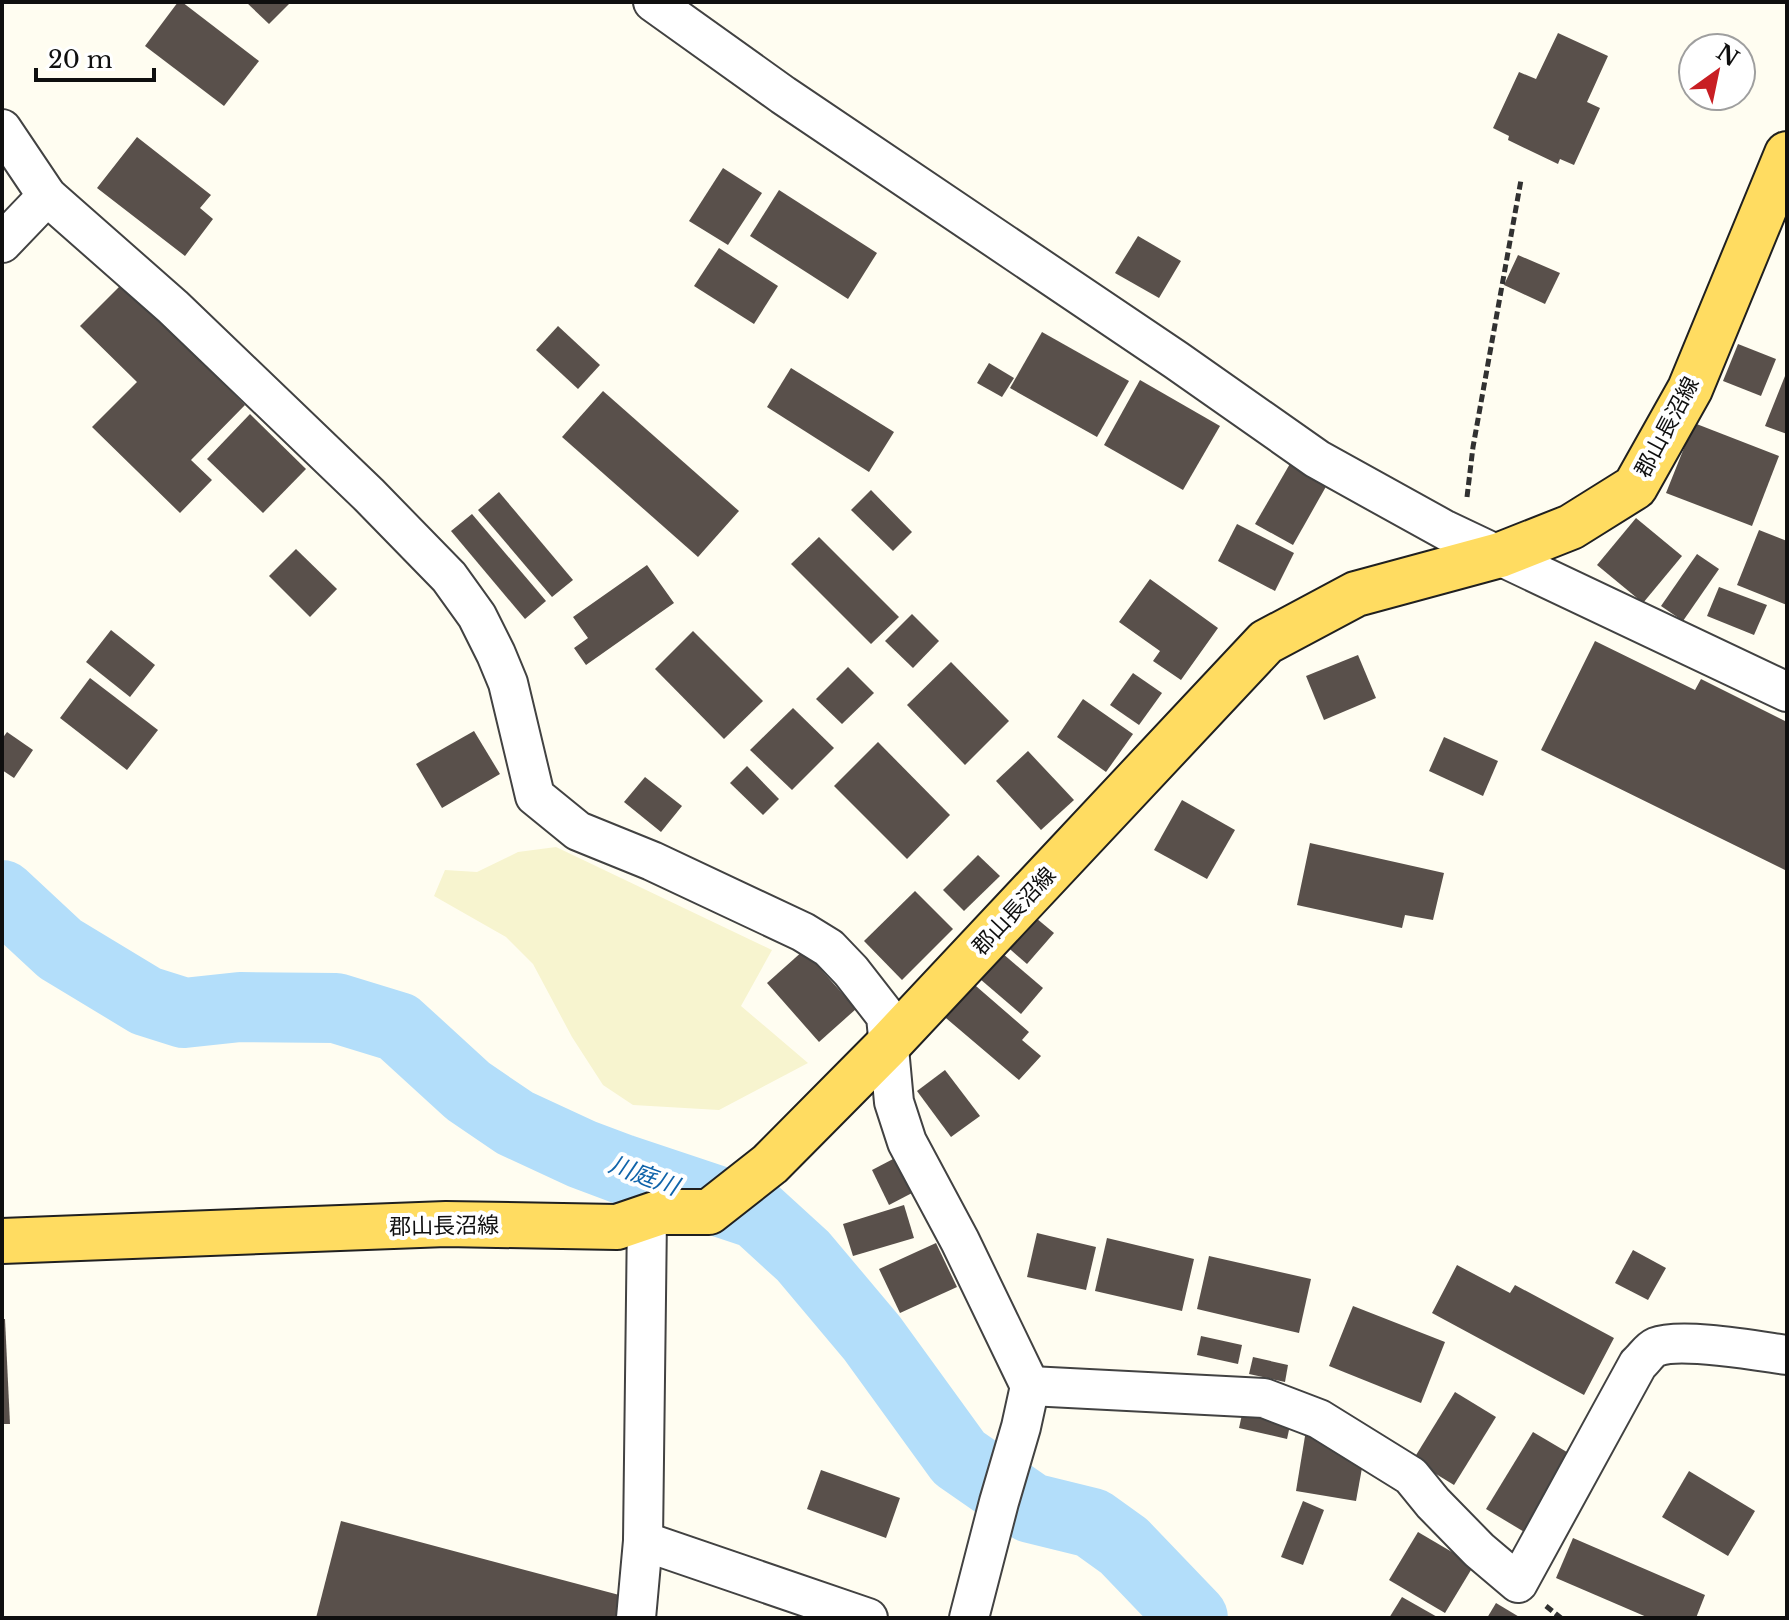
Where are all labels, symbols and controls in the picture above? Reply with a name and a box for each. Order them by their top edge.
scale bar [36,32,154,82]
north arrow [1677,32,1757,112]
text: N [1712,39,1744,73]
text: 20 m [48,45,113,74]
street label: 郡山長沼線 [1629,372,1705,482]
street label: 郡山長沼線 [967,862,1061,960]
water label: 川庭川 [605,1149,686,1202]
street label: 郡山長沼線 [389,1212,499,1240]

